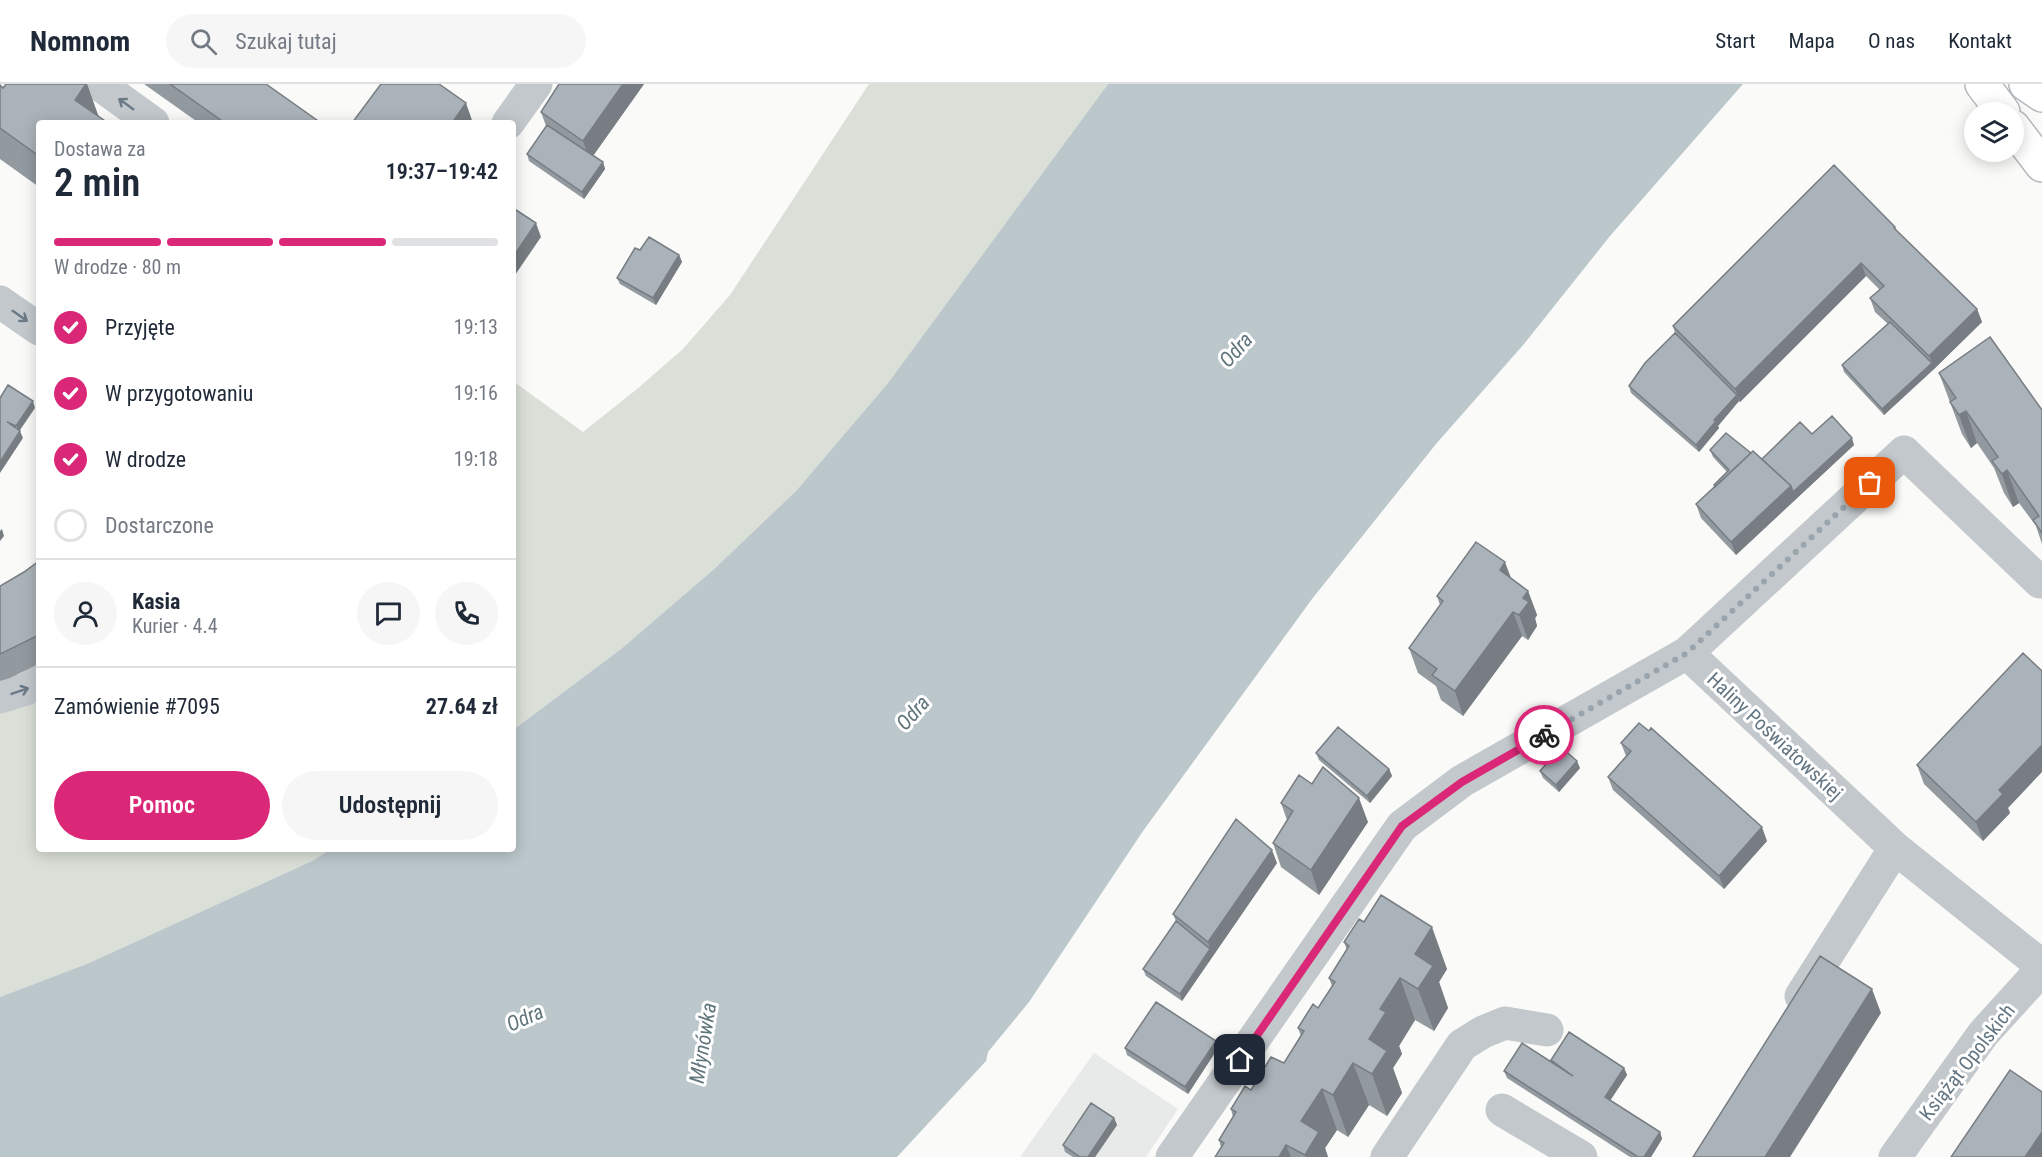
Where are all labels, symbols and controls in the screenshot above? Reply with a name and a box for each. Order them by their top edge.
search box [166,14,586,68]
text: Nomnom [30,25,130,58]
icon: search [187,25,220,58]
text: Szukaj tutaj [235,29,337,54]
text: Start [1715,29,1756,53]
text: Mapa [1789,29,1835,53]
text: O nas [1868,29,1915,53]
text: Kontakt [1948,29,2012,53]
one-way arrow [119,97,135,110]
map controls [1964,102,2024,162]
button: layers [1964,102,2024,162]
text: Dostawa za [54,137,146,161]
text: 19:37–19:42 [386,159,498,184]
text: 2 min [54,160,140,206]
text: W drodze · 80 m [54,255,181,279]
one-way arrow [11,309,27,322]
icon: check [54,311,87,344]
text: Przyjęte [105,315,175,340]
text: 19:13 [454,315,498,339]
water label: Odra [1214,328,1258,372]
icon: check [54,377,87,410]
text: W przygotowaniu [105,381,253,406]
text: 19:16 [454,381,498,405]
icon: check [54,443,87,476]
text: W drodze [105,447,186,472]
text: 19:18 [454,447,498,471]
pin [1844,457,1895,508]
icon: bag [1853,466,1886,499]
text: Dostarczone [105,513,214,538]
button: person [54,582,117,645]
button: chat [357,582,420,645]
button: phone [435,582,498,645]
text: Kasia [132,589,180,614]
text: Kurier · 4.4 [132,614,218,638]
street label: Haliny Poświatowskiej [1702,667,1848,805]
one-way arrow [10,684,29,695]
water label: Odra [891,691,935,735]
text: Zamówienie #7095 [54,694,220,719]
text: 27.64 zł [426,694,498,719]
courier [1514,705,1574,765]
icon: bike [1528,719,1561,752]
button: Pomoc [54,771,270,840]
button: Udostępnij [282,771,498,840]
water label: Odra [503,999,547,1037]
street label: Książąt Opolskich [1914,999,2020,1125]
water label: Młynówka [685,1001,721,1085]
pin [1214,1034,1265,1085]
icon: home [1223,1043,1256,1076]

